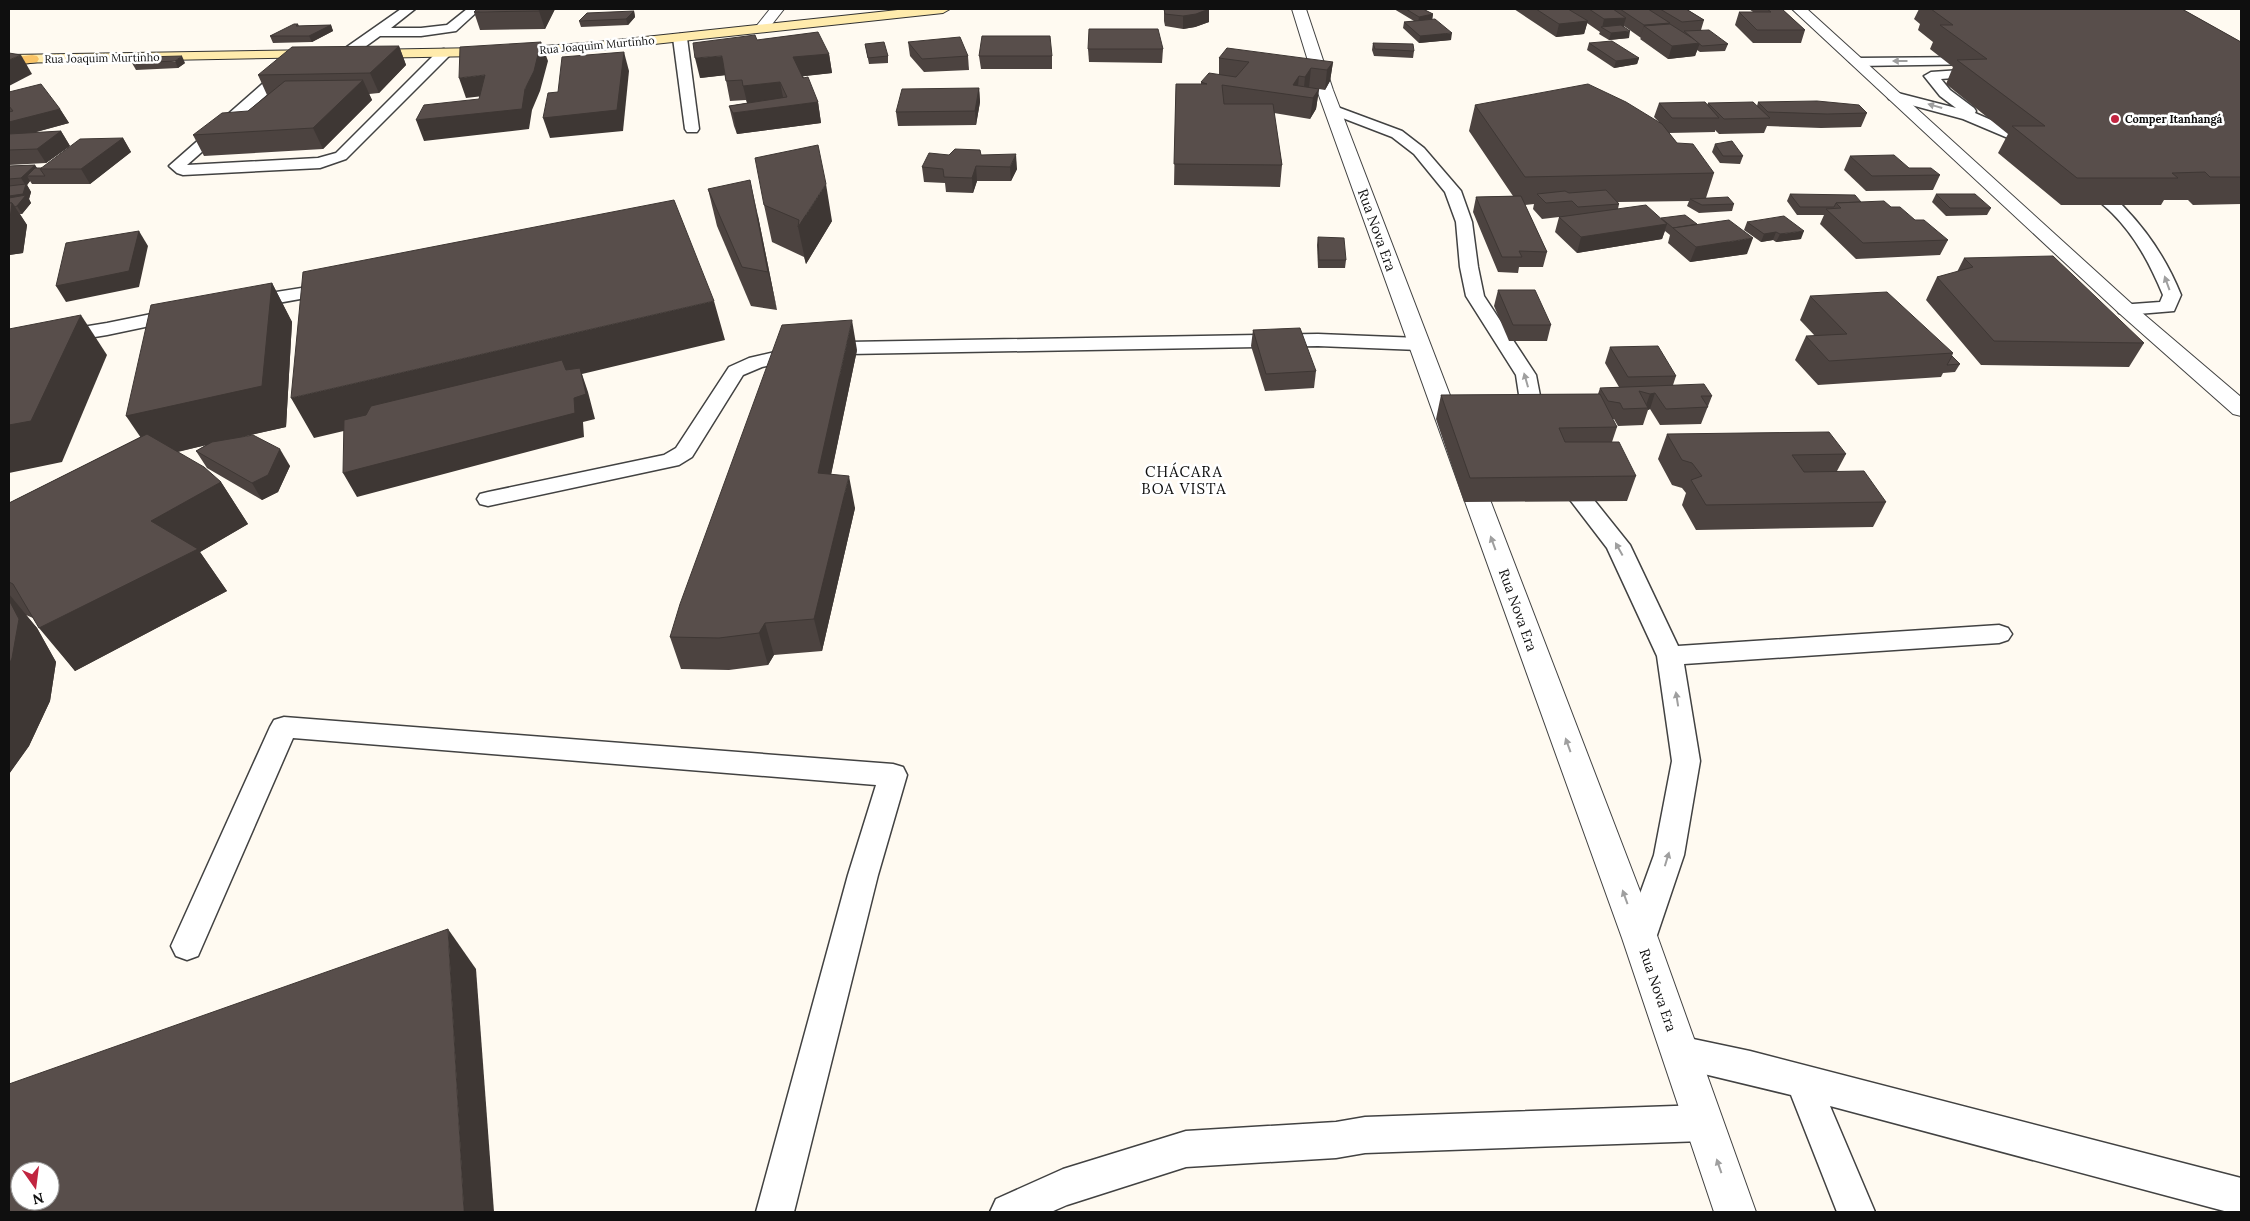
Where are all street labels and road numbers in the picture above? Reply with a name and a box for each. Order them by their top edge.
street label: Rua Joaquim Murtinho [539,33,655,57]
street label: Rua Joaquim Murtinho [44,50,160,66]
street label: Rua Nova Era [1354,186,1400,274]
street label: Rua Nova Era [1495,566,1541,654]
street label: Rua Nova Era [1635,946,1681,1034]

